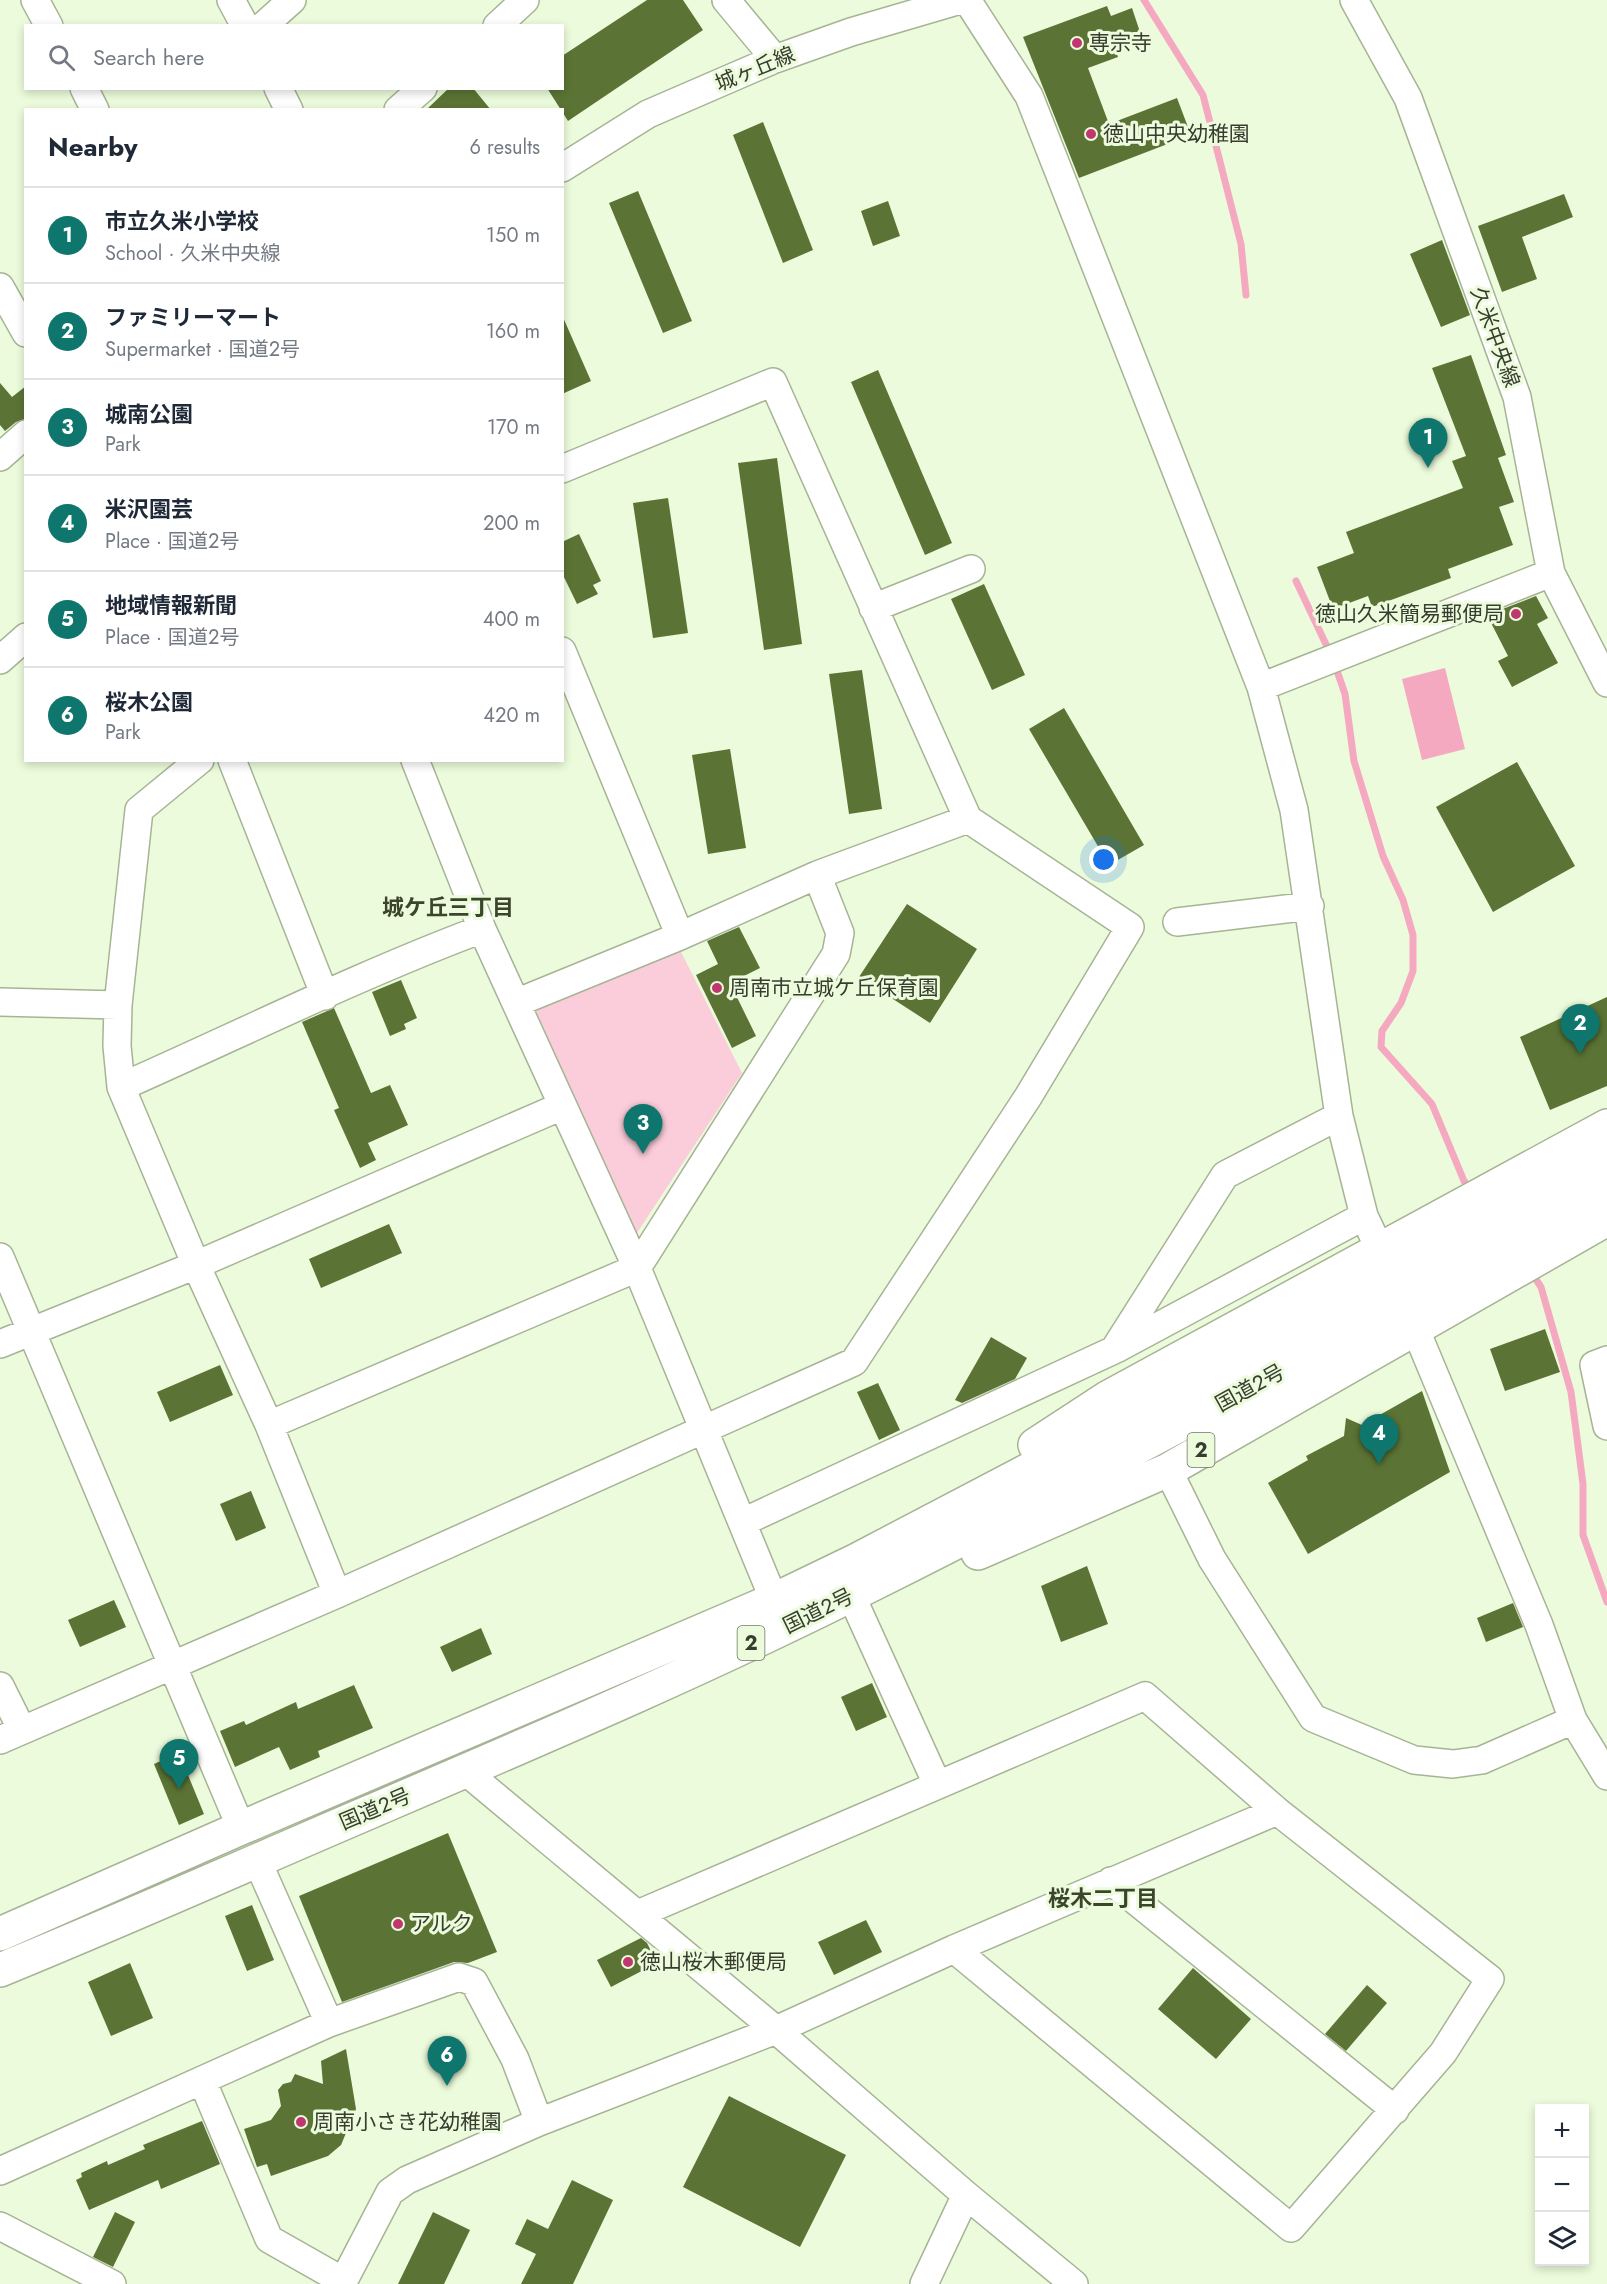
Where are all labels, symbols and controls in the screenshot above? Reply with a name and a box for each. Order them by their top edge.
search box [24,24,564,90]
place label: 専宗寺 [1089,28,1152,58]
marker: 専宗寺 [1070,36,1084,50]
street label: 城ヶ丘線 [710,39,800,99]
icon: search [45,41,78,74]
text: Search here [93,41,204,73]
place label: 徳山中央幼稚園 [1103,119,1250,149]
marker: 徳山中央幼稚園 [1084,127,1098,141]
text: Nearby [48,128,137,166]
text: 6 results [470,133,540,162]
text: 市立久米小学校 [105,205,259,237]
text: 1 [62,221,73,250]
text: 150 m [486,221,540,250]
text: School · 久米中央線 [105,239,280,268]
street label: 久米中央線 [1463,283,1527,391]
text: ファミリーマート [105,301,281,333]
text: 2 [61,317,74,346]
text: 160 m [486,317,540,346]
text: Supermarket · 国道2号 [105,335,300,364]
text: 城南公園 [105,398,193,430]
text: 3 [61,413,74,442]
text: 170 m [487,413,540,442]
pin: 1 [1408,418,1448,468]
text: Park [105,430,141,459]
text: 米沢園芸 [105,493,193,525]
text: 4 [61,509,74,538]
text: 200 m [483,509,540,538]
text: Place · 国道2号 [105,527,239,556]
text: 地域情報新聞 [105,589,237,621]
place label: 徳山久米簡易郵便局 [1315,599,1504,629]
text: 5 [61,605,74,634]
text: 400 m [483,605,540,634]
marker: 徳山久米簡易郵便局 [1509,607,1523,621]
text: Place · 国道2号 [105,623,239,652]
text: 桜木公園 [105,686,193,718]
text: 6 [61,701,74,730]
text: 420 m [483,701,540,730]
text: Park [105,718,141,747]
your location [1089,845,1118,874]
district label: 城ケ丘三丁目 [382,891,514,923]
place label: 周南市立城ケ丘保育園 [729,973,939,1003]
marker: 周南市立城ケ丘保育園 [710,981,724,995]
pin: 2 [1560,1004,1600,1054]
pin: 3 [624,1104,662,1154]
street label: 国道2号 [1210,1357,1290,1419]
pin: 4 [1360,1414,1398,1464]
road number: 2 [1188,1433,1214,1467]
street label: 国道2号 [778,1581,858,1641]
road number: 2 [738,1626,764,1660]
pin: 5 [160,1740,198,1789]
street label: 国道2号 [335,1781,415,1837]
district label: 桜木二丁目 [1048,1882,1158,1914]
place label: アルク [410,1909,473,1939]
marker: アルク [391,1917,405,1931]
place label: 徳山桜木郵便局 [640,1947,787,1977]
marker: 徳山桜木郵便局 [621,1955,635,1969]
pin: 6 [428,2036,466,2086]
map controls [1535,2104,1589,2266]
button: + [1535,2104,1589,2158]
place label: 周南小さき花幼稚園 [313,2107,502,2137]
marker: 周南小さき花幼稚園 [294,2115,308,2129]
button: − [1535,2158,1589,2212]
button: layers [1535,2212,1589,2266]

